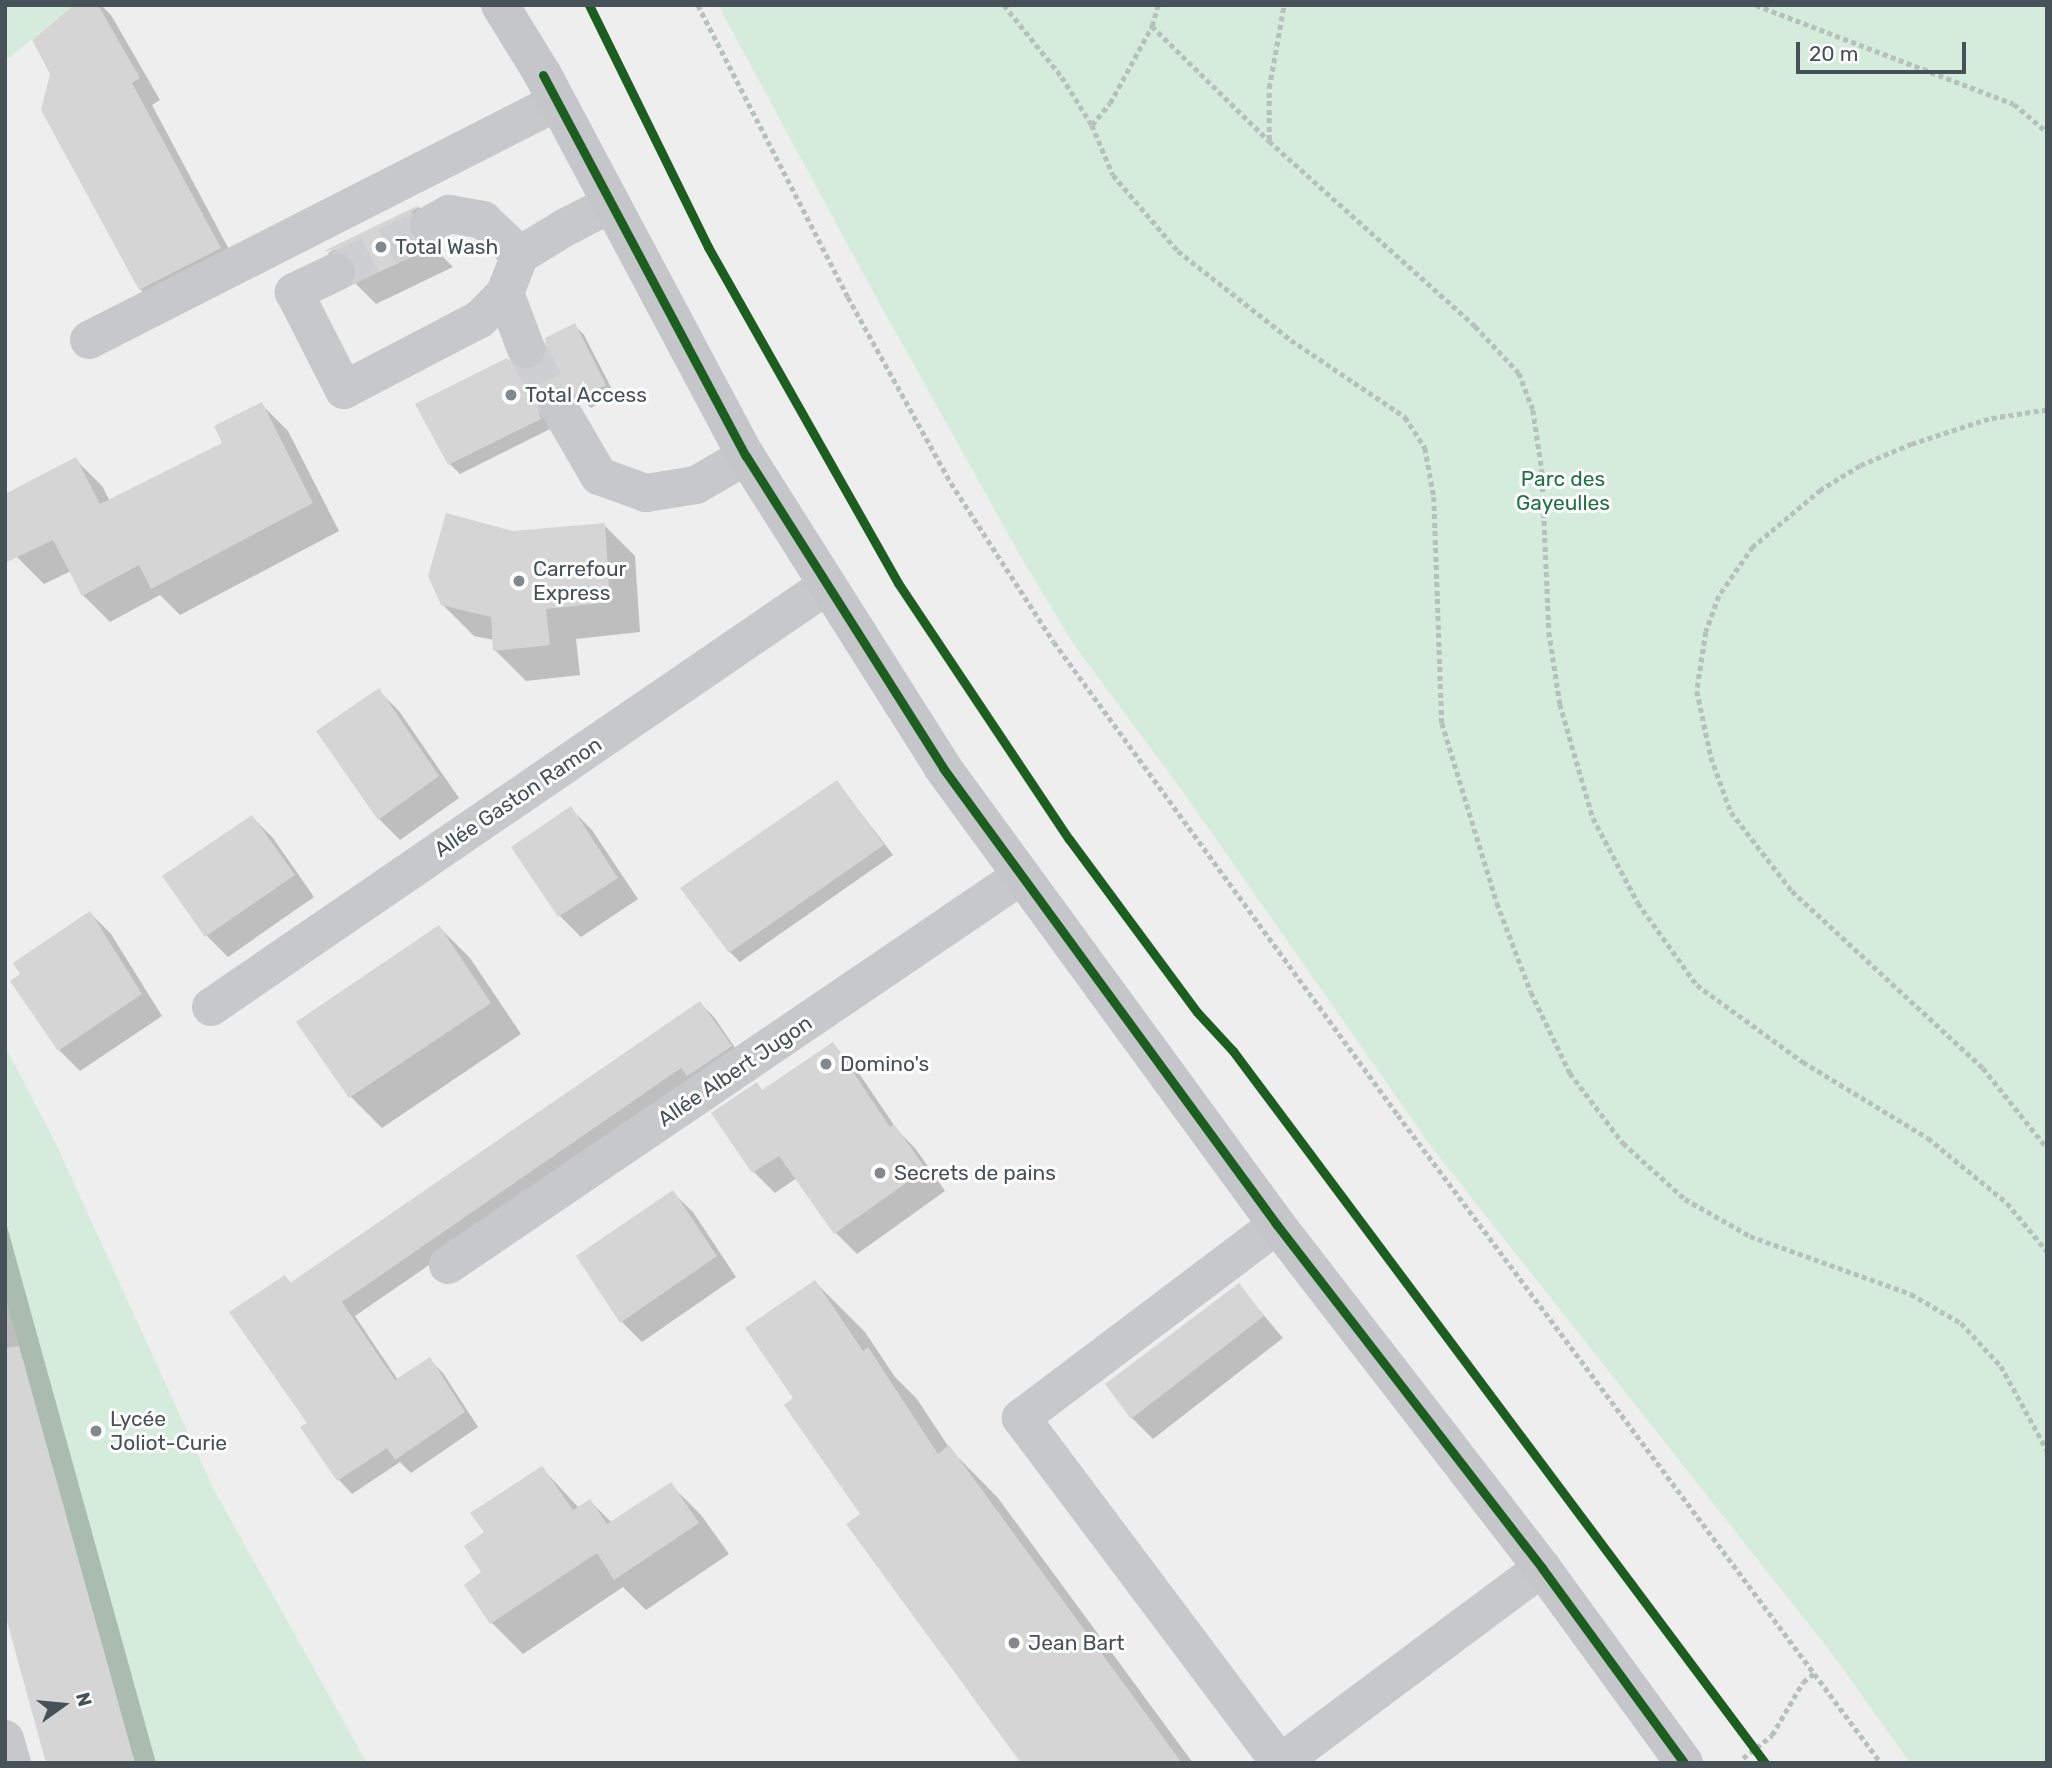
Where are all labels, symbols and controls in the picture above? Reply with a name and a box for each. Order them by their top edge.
scale bar [1800,28,1970,72]
text: 20 m [1809,41,1858,66]
place label: Total Wash [395,234,499,260]
marker: Total Wash [373,239,389,255]
place label: Total Access [525,382,647,408]
marker: Total Access [503,387,519,403]
park label: Parc des Gayeulles [1516,466,1610,516]
place label: Carrefour Express [533,556,627,606]
marker: Carrefour Express [511,573,527,589]
street label: Allée Gaston Ramon [430,732,606,862]
street label: Allée Albert Jugon [653,1010,817,1132]
place label: Domino's [840,1051,929,1077]
marker: Domino's [818,1056,834,1072]
place label: Secrets de pains [894,1160,1056,1186]
marker: Secrets de pains [872,1165,888,1181]
place label: Lycée Joliot-Curie [110,1406,227,1456]
marker: Lycée Joliot-Curie [88,1423,104,1439]
place label: Jean Bart [1028,1630,1124,1656]
marker: Jean Bart [1006,1635,1022,1651]
north arrow [28,1670,98,1740]
text: N [71,1690,97,1709]

